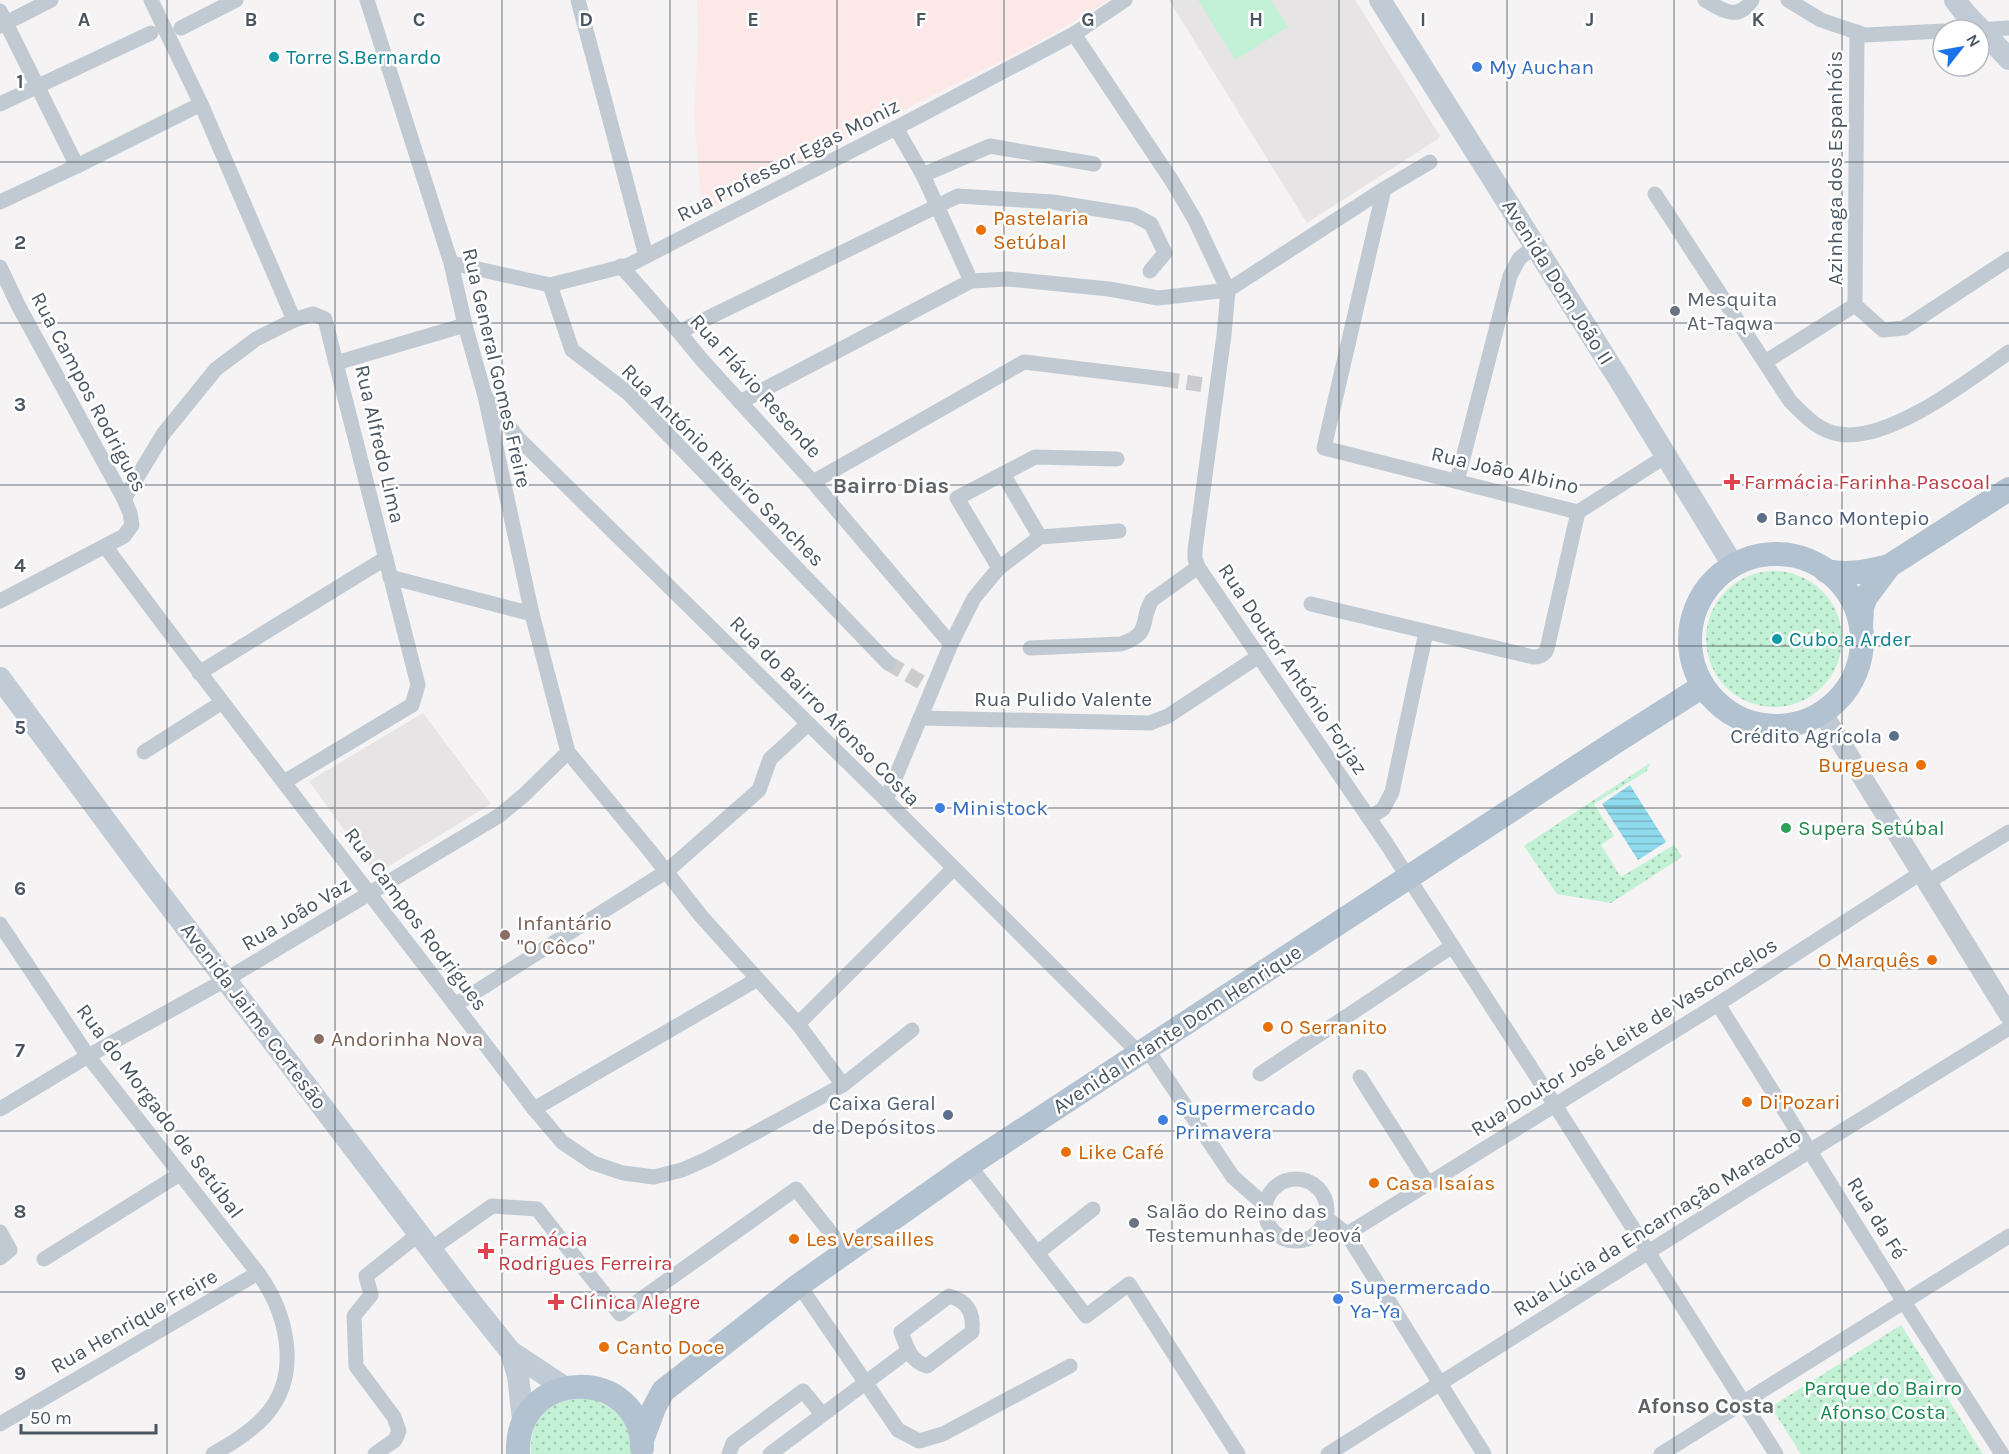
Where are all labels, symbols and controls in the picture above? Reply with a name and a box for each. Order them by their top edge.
text: A [78,8,91,31]
text: B [245,8,257,31]
text: C [413,8,425,31]
text: D [579,8,593,31]
text: E [747,8,759,31]
text: F [916,8,927,31]
text: G [1081,8,1095,31]
text: H [1249,8,1263,31]
text: I [1420,8,1426,31]
text: J [1586,8,1594,31]
text: K [1751,8,1765,31]
north arrow [1931,18,1991,78]
text: N [1962,31,1985,50]
place label: Torre S.Bernardo [286,45,441,69]
marker: Torre S.Bernardo [267,50,281,64]
street label: Azinhaga dos Espanhóis [1823,51,1847,285]
place label: My Auchan [1489,55,1594,79]
marker: My Auchan [1470,60,1484,74]
text: 1 [16,70,24,93]
street label: Rua Professor Egas Moniz [673,93,903,227]
street label: Avenida Dom João II [1497,195,1619,369]
place label: Pastelaria Setúbal [993,206,1089,254]
marker: Pastelaria Setúbal [974,223,988,237]
text: 2 [14,231,26,254]
street label: Rua General Gomes Freire [458,246,536,490]
place label: Mesquita At-Taqwa [1687,287,1777,335]
street label: Rua Campos Rodrigues [26,288,152,496]
marker: Mesquita At-Taqwa [1668,304,1682,318]
street label: Rua Flávio Resende [685,309,827,463]
street label: Rua António Ribeiro Sanches [617,359,829,571]
street label: Rua Alfredo Lima [350,362,410,526]
text: 3 [14,393,26,416]
street label: Rua João Albino [1429,441,1581,499]
place label: Farmácia Farinha Pascoal [1744,470,1990,494]
district label: Bairro Dias [833,473,949,499]
marker: Farmácia Farinha Pascoal [1725,475,1739,489]
place label: Banco Montepio [1774,506,1929,530]
marker: Banco Montepio [1755,511,1769,525]
text: 4 [14,554,26,577]
street label: Rua Doutor António Forjaz [1213,559,1373,779]
street label: Rua do Bairro Afonso Costa [725,611,925,811]
place label: Cubo a Arder [1789,627,1911,651]
marker: Cubo a Arder [1770,632,1784,646]
street label: Rua Pulido Valente [974,687,1152,711]
text: 5 [14,716,26,739]
place label: Crédito Agrícola [1730,724,1882,748]
marker: Crédito Agrícola [1887,729,1901,743]
place label: Burguesa [1818,753,1909,777]
marker: Burguesa [1914,758,1928,772]
place label: Ministock [952,796,1048,820]
marker: Ministock [933,801,947,815]
place label: Supera Setúbal [1798,816,1945,840]
marker: Supera Setúbal [1779,821,1793,835]
street label: Rua Campos Rodrigues [339,823,493,1015]
street label: Rua João Vaz [237,872,355,956]
text: 6 [14,877,26,900]
place label: Infantário "O Côco" [517,911,612,959]
street label: Avenida Jaime Cortesão [176,918,332,1114]
marker: Infantário "O Côco" [498,928,512,942]
street label: Rua Doutor José Leite de Vasconcelos [1467,932,1781,1142]
street label: Avenida Infante Dom Henrique [1048,940,1306,1118]
place label: O Marquês [1818,948,1920,972]
marker: O Marquês [1925,953,1939,967]
street label: Rua do Morgado de Setúbal [72,999,248,1223]
place label: O Serranito [1280,1015,1387,1039]
marker: O Serranito [1261,1020,1275,1034]
place label: Andorinha Nova [331,1027,483,1051]
marker: Andorinha Nova [312,1032,326,1046]
text: 7 [15,1039,25,1062]
place label: Di'Pozari [1759,1090,1840,1114]
place label: Caixa Geral de Depósitos [812,1091,936,1139]
marker: Di'Pozari [1740,1095,1754,1109]
place label: Supermercado Primavera [1175,1096,1315,1144]
marker: Caixa Geral de Depósitos [941,1108,955,1122]
marker: Supermercado Primavera [1156,1113,1170,1127]
street label: Rua Lúcia da Encarnação Maracoto [1509,1123,1805,1321]
place label: Like Café [1078,1140,1164,1164]
marker: Like Café [1059,1145,1073,1159]
place label: Casa Isaías [1386,1171,1495,1195]
street label: Rua da Fé [1842,1172,1912,1264]
marker: Casa Isaías [1367,1176,1381,1190]
place label: Salão do Reino das Testemunhas de Jeová [1146,1199,1362,1247]
text: 8 [14,1200,26,1223]
marker: Salão do Reino das Testemunhas de Jeová [1127,1216,1141,1230]
place label: Farmácia Rodrigues Ferreira [498,1227,673,1275]
place label: Les Versailles [806,1227,935,1251]
marker: Les Versailles [787,1232,801,1246]
marker: Farmácia Rodrigues Ferreira [479,1244,493,1258]
street label: Rua Henrique Freire [46,1264,222,1378]
place label: Supermercado Ya-Ya [1350,1275,1490,1323]
place label: Clínica Alegre [570,1290,700,1314]
marker: Supermercado Ya-Ya [1331,1292,1345,1306]
marker: Clínica Alegre [547,1293,565,1311]
place label: Canto Doce [616,1335,724,1359]
marker: Canto Doce [597,1340,611,1354]
text: 9 [14,1362,26,1385]
park label: Parque do Bairro Afonso Costa [1804,1376,1962,1424]
district label: Afonso Costa [1638,1393,1774,1419]
scale bar [21,1397,156,1435]
text: 50 m [30,1407,72,1429]

